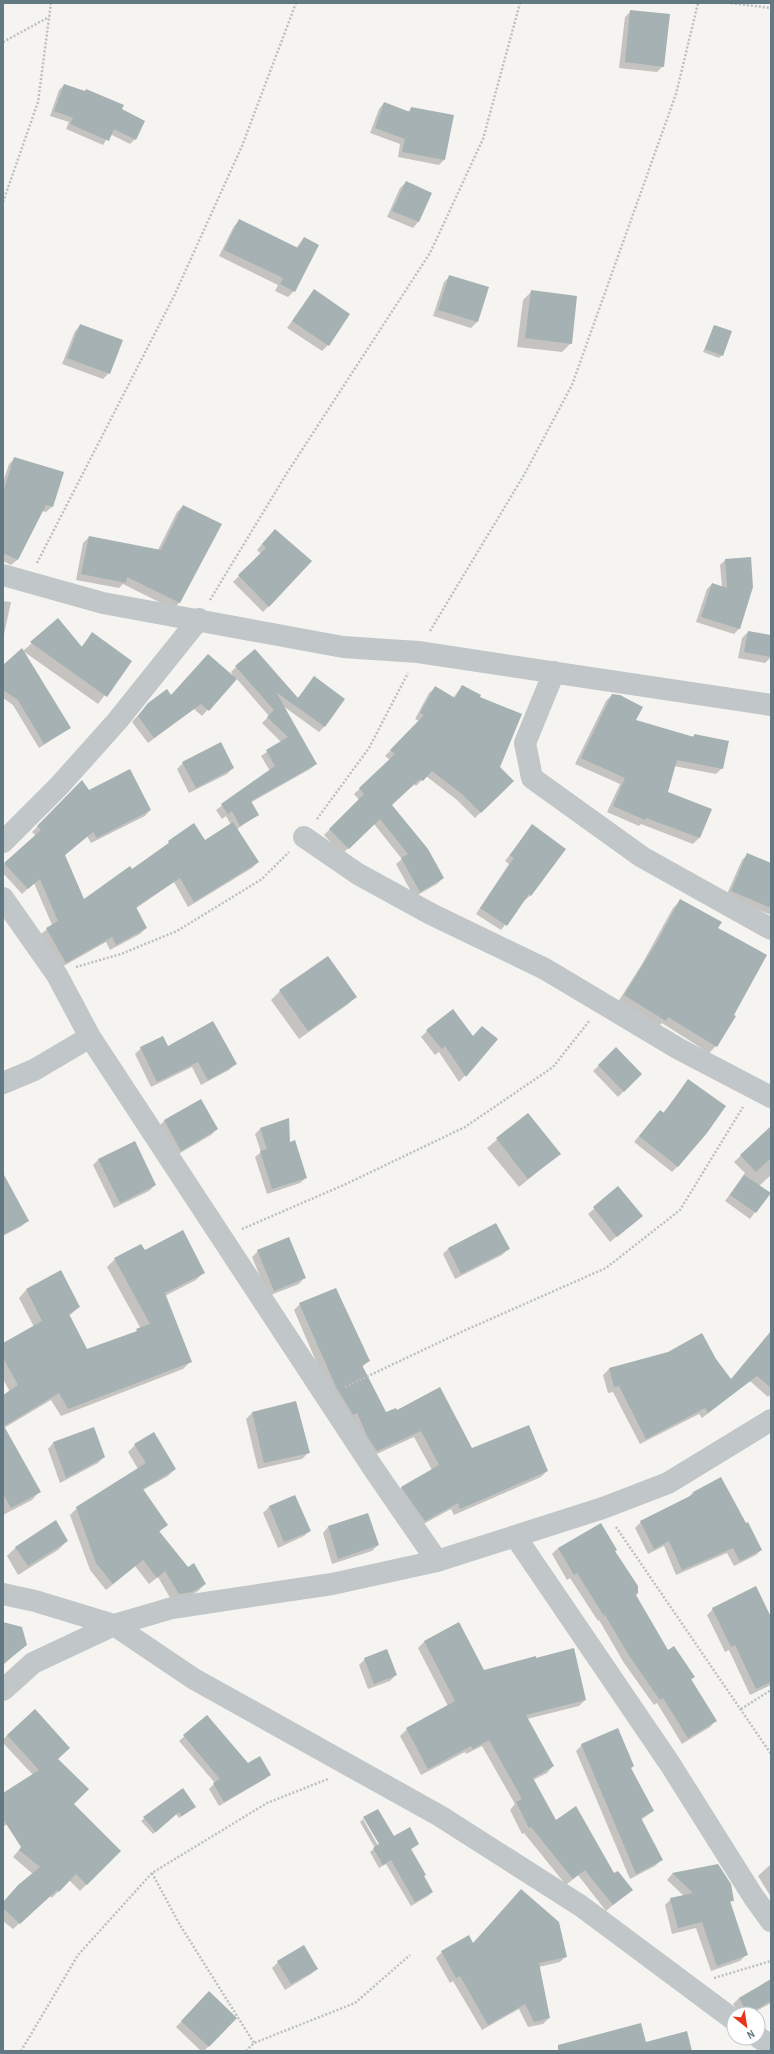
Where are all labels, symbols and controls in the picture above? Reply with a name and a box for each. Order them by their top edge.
north arrow [726,2006,766,2046]
text: N [745,2027,757,2042]

